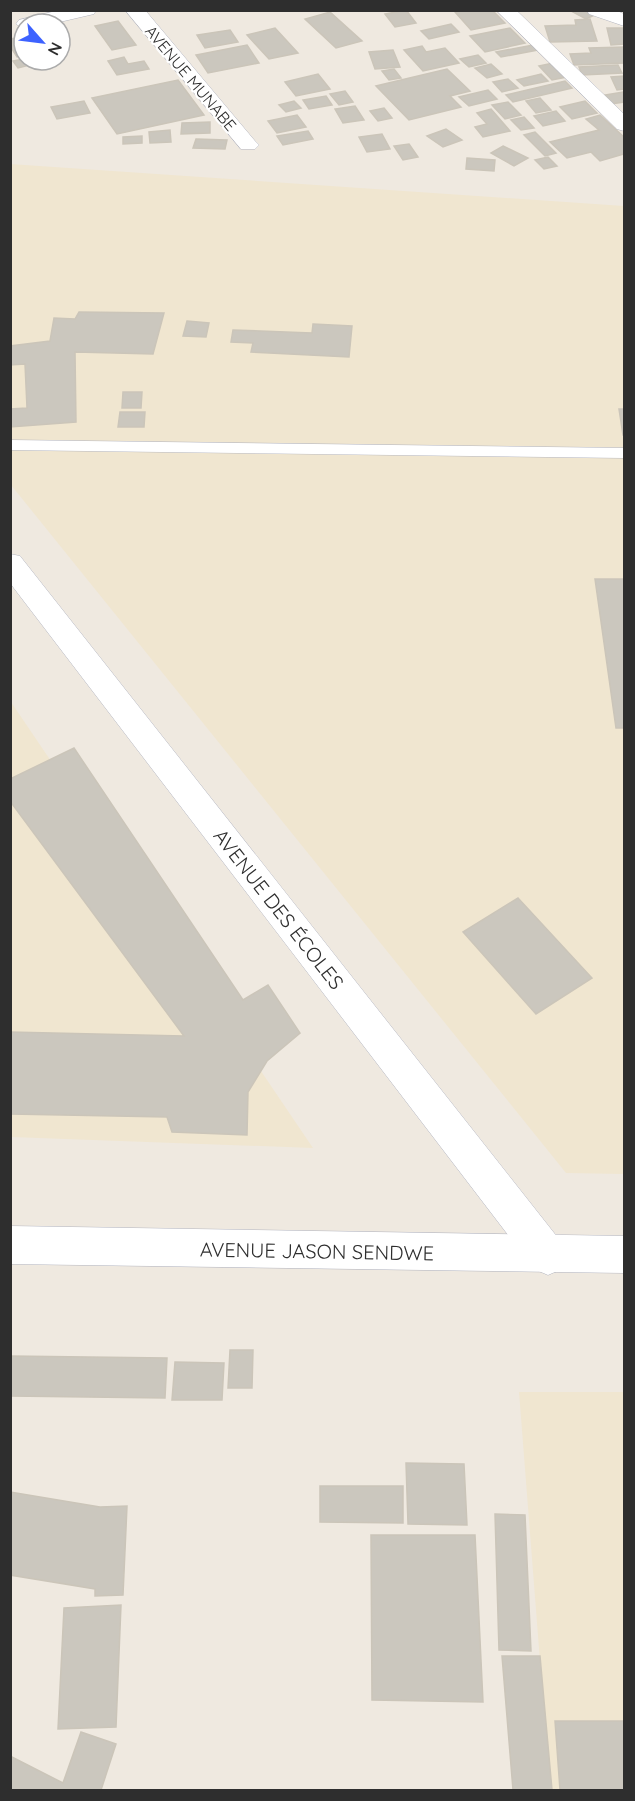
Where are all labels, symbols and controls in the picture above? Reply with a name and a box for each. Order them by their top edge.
north arrow [12,12,72,72]
street label: AVENUE MUNABE [141,21,241,135]
text: N [44,39,67,59]
street label: AVENUE DES ÉCOLES [209,824,349,994]
street label: AVENUE JASON SENDWE [200,1236,434,1266]

